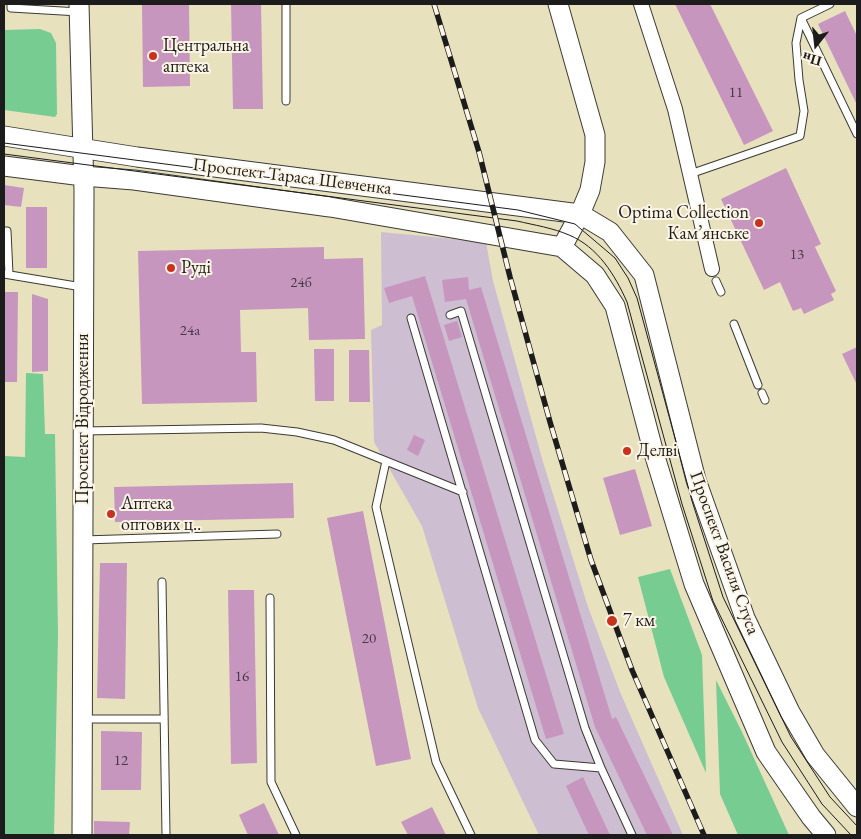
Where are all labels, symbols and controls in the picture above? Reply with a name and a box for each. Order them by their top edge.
north arrow [791,20,841,70]
place label: Центральна аптека [163,35,249,78]
text: Пн [800,48,824,71]
marker: Центральна аптека [147,50,159,62]
house number: 11 [729,84,743,102]
street label: Проспект Тараса Шевченка [191,154,393,200]
place label: Optima Collection Кам’янське [618,202,749,244]
marker: Optima Collection Кам’янське [753,217,765,229]
house number: 13 [790,246,804,264]
place label: Рудi [181,257,211,279]
marker: Рудi [165,262,177,274]
house number: 24б [290,274,312,292]
house number: 24а [180,322,200,340]
street label: Проспект Відродження [72,333,94,505]
place label: Делві [637,440,677,462]
marker: Делві [621,445,633,457]
street label: Проспект Василя Стуса [684,468,764,638]
place label: Аптека оптових ц‥ [121,493,201,536]
marker: Аптека оптових ц‥ [105,508,117,520]
place label: 7 км [623,610,655,632]
marker: 7 км [605,614,619,628]
house number: 20 [362,630,376,648]
house number: 16 [235,668,249,686]
house number: 12 [114,752,128,770]

